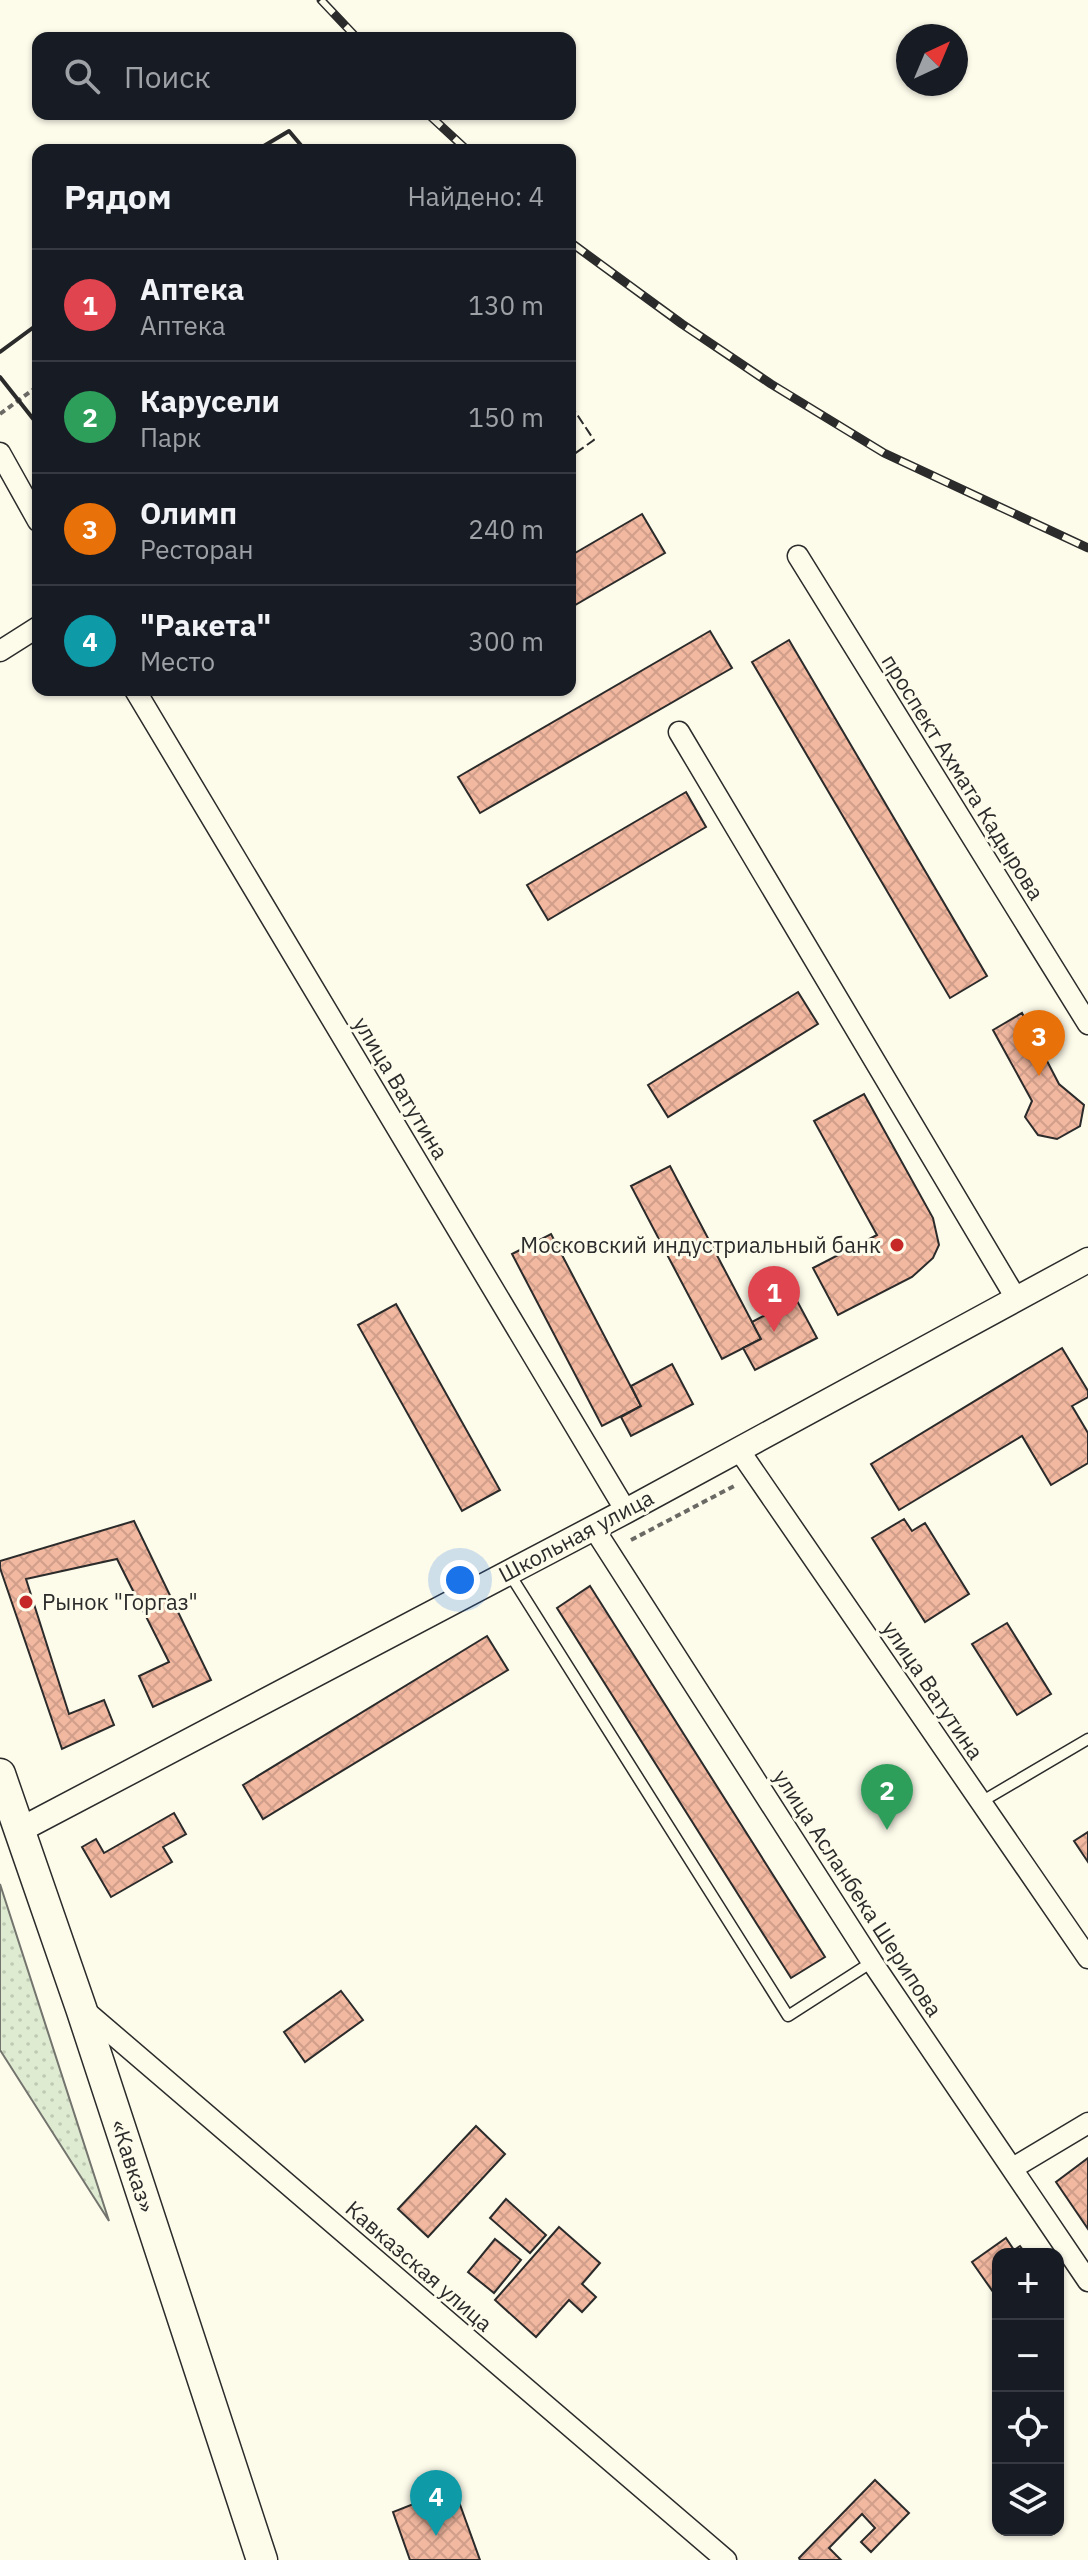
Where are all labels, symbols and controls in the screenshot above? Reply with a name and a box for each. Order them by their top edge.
north arrow [896,24,968,96]
search box [32,32,576,120]
icon: search [60,54,104,98]
text: Поиск [124,57,211,96]
text: Рядом [64,174,172,218]
text: Найдено: 4 [407,179,544,213]
text: Аптека [140,269,244,308]
text: 1 [82,288,98,322]
text: 130 m [468,288,544,322]
text: Аптека [140,308,226,342]
text: Карусели [140,381,280,420]
text: 2 [82,400,98,434]
text: 150 m [468,400,544,434]
text: Парк [140,420,201,454]
text: Олимп [140,493,237,532]
text: 3 [82,512,98,546]
text: 240 m [468,512,544,546]
text: Ресторан [140,532,253,566]
text: "Ракета" [140,605,271,644]
text: 4 [82,624,98,658]
text: 300 m [468,624,544,658]
text: Место [140,644,215,678]
street label: проспект Ахмата Кадырова [876,648,1051,905]
pin: 3 [1013,1010,1065,1076]
street label: улица Ватутина [347,1011,456,1165]
place label: Московский индустриальный банк [520,1230,881,1259]
marker: Московский индустриальный банк [888,1236,906,1254]
pin: 1 [748,1266,800,1332]
street label: Школьная улица [493,1482,658,1589]
your location [440,1560,480,1600]
place label: Рынок "Горгаз" [42,1587,198,1616]
marker: Рынок "Горгаз" [17,1593,35,1611]
street label: улица Ватутина [876,1615,991,1765]
street label: улица Асланбека Шерипова [767,1763,950,2022]
pin: 2 [861,1764,913,1830]
street label: «Кавказ» [105,2116,162,2216]
street label: Кавказская улица [340,2194,499,2338]
map controls [992,2248,1064,2536]
button: + [992,2248,1064,2320]
button: − [992,2320,1064,2392]
button: locate [992,2392,1064,2464]
button: layers [992,2464,1064,2536]
pin: 4 [410,2470,462,2536]

